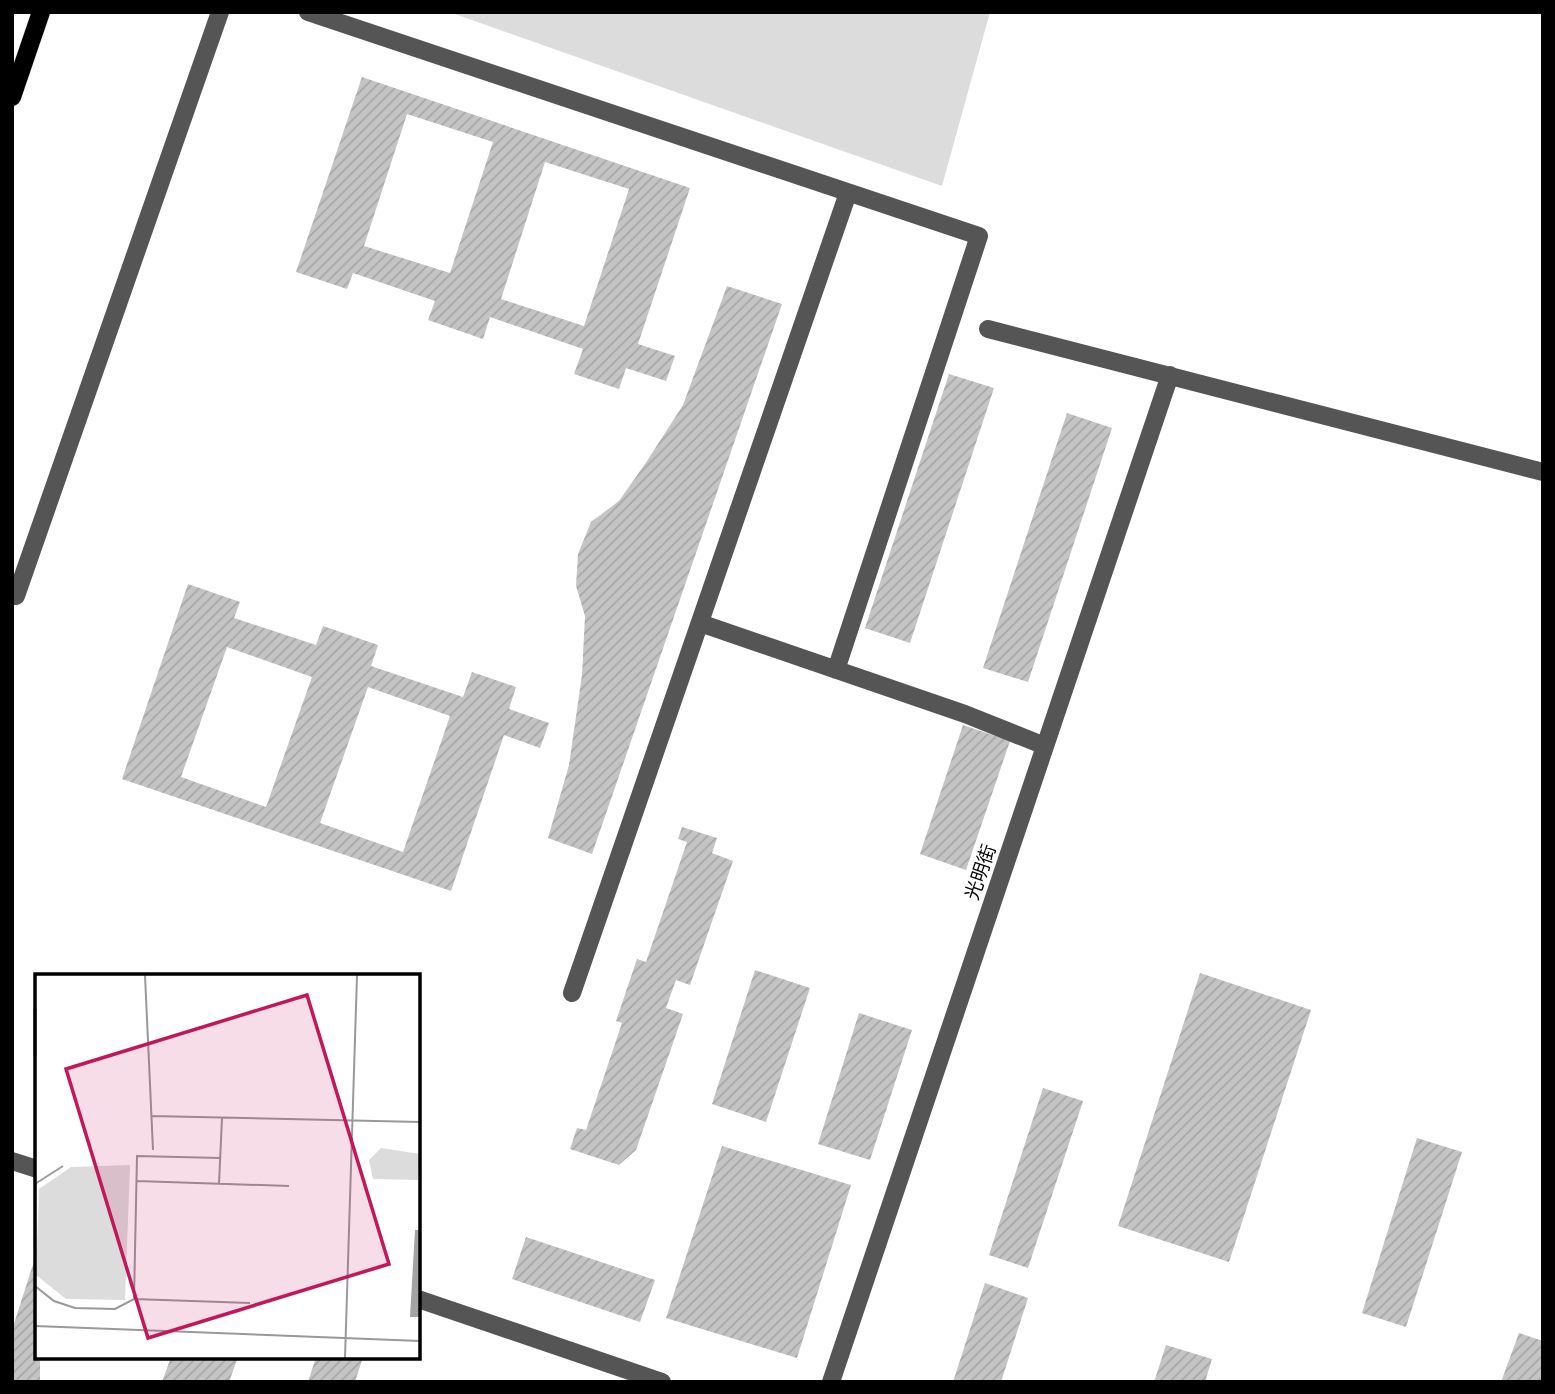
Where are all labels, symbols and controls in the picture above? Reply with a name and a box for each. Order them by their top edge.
street label: 光明街 [960,841,1000,903]
inset map [35,974,420,1359]

